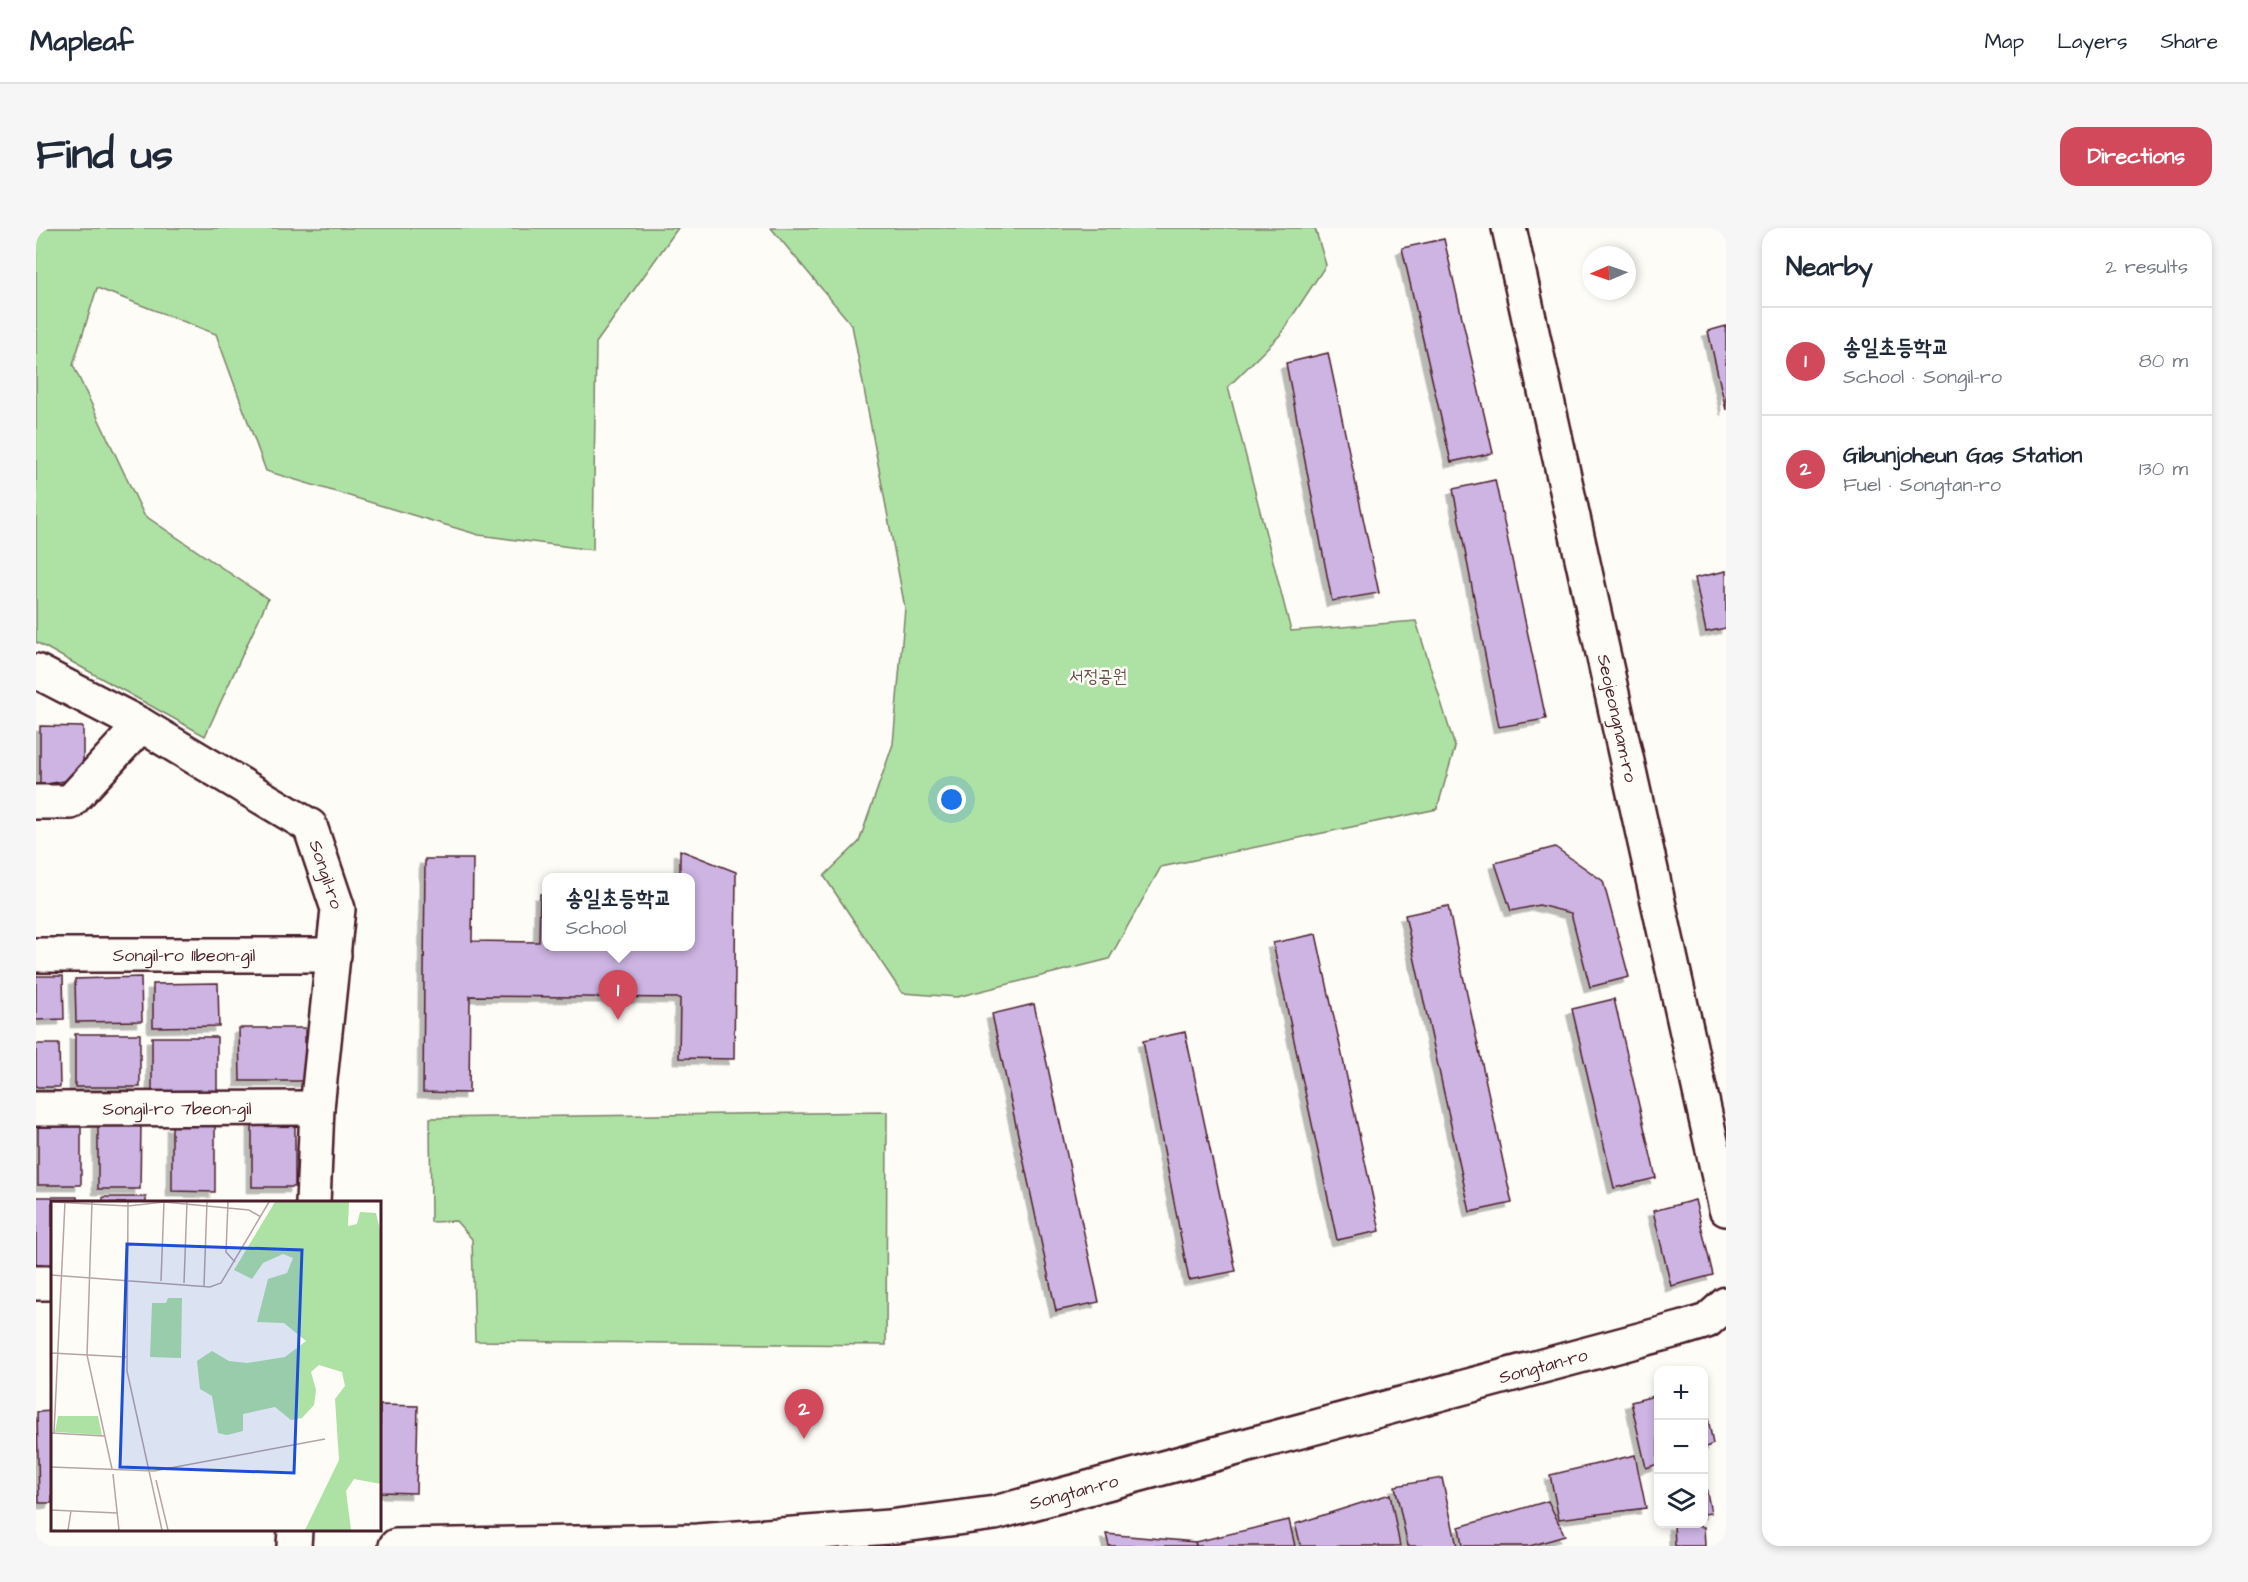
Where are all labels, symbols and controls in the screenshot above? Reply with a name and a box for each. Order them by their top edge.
text: Mapleaf [30,22,133,61]
text: Map [1984,27,2024,56]
text: Layers [2057,27,2127,56]
text: Share [2160,27,2218,56]
text: Find us [36,127,173,185]
button: Directions [2060,127,2212,186]
north arrow [1582,246,1636,300]
text: Nearby [1786,249,1873,285]
text: 2 results [2105,253,2188,281]
text: 송일초등학교 [1843,332,1949,363]
text: 1 [1804,347,1807,375]
text: 80 m [2139,347,2188,375]
text: School · Songil-ro [1843,363,2002,391]
text: Gibunjoheun Gas Station [1843,440,2082,471]
text: 2 [1800,455,1811,483]
text: 130 m [2139,455,2188,483]
text: Fuel · Songtan-ro [1843,471,2001,499]
street label: Seojeongnam-ro [1591,652,1644,785]
park label: 서정공원 [1069,664,1127,689]
your location [937,785,966,814]
street label: Songil-ro [303,837,350,912]
popup [542,873,695,951]
text: 송일초등학교 [565,883,672,914]
text: School [565,914,626,942]
street label: Songil-ro 11beon-gil [113,943,255,969]
pin: 1 [598,970,638,1020]
street label: Songil-ro 7beon-gil [102,1096,252,1122]
inset map [51,1201,381,1531]
street label: Songtan-ro [1496,1342,1590,1390]
map controls [1654,1366,1708,1528]
button: + [1654,1366,1708,1420]
pin: 2 [784,1390,824,1439]
button: − [1654,1420,1708,1474]
street label: Songtan-ro [1027,1468,1121,1516]
button: layers [1654,1474,1708,1528]

